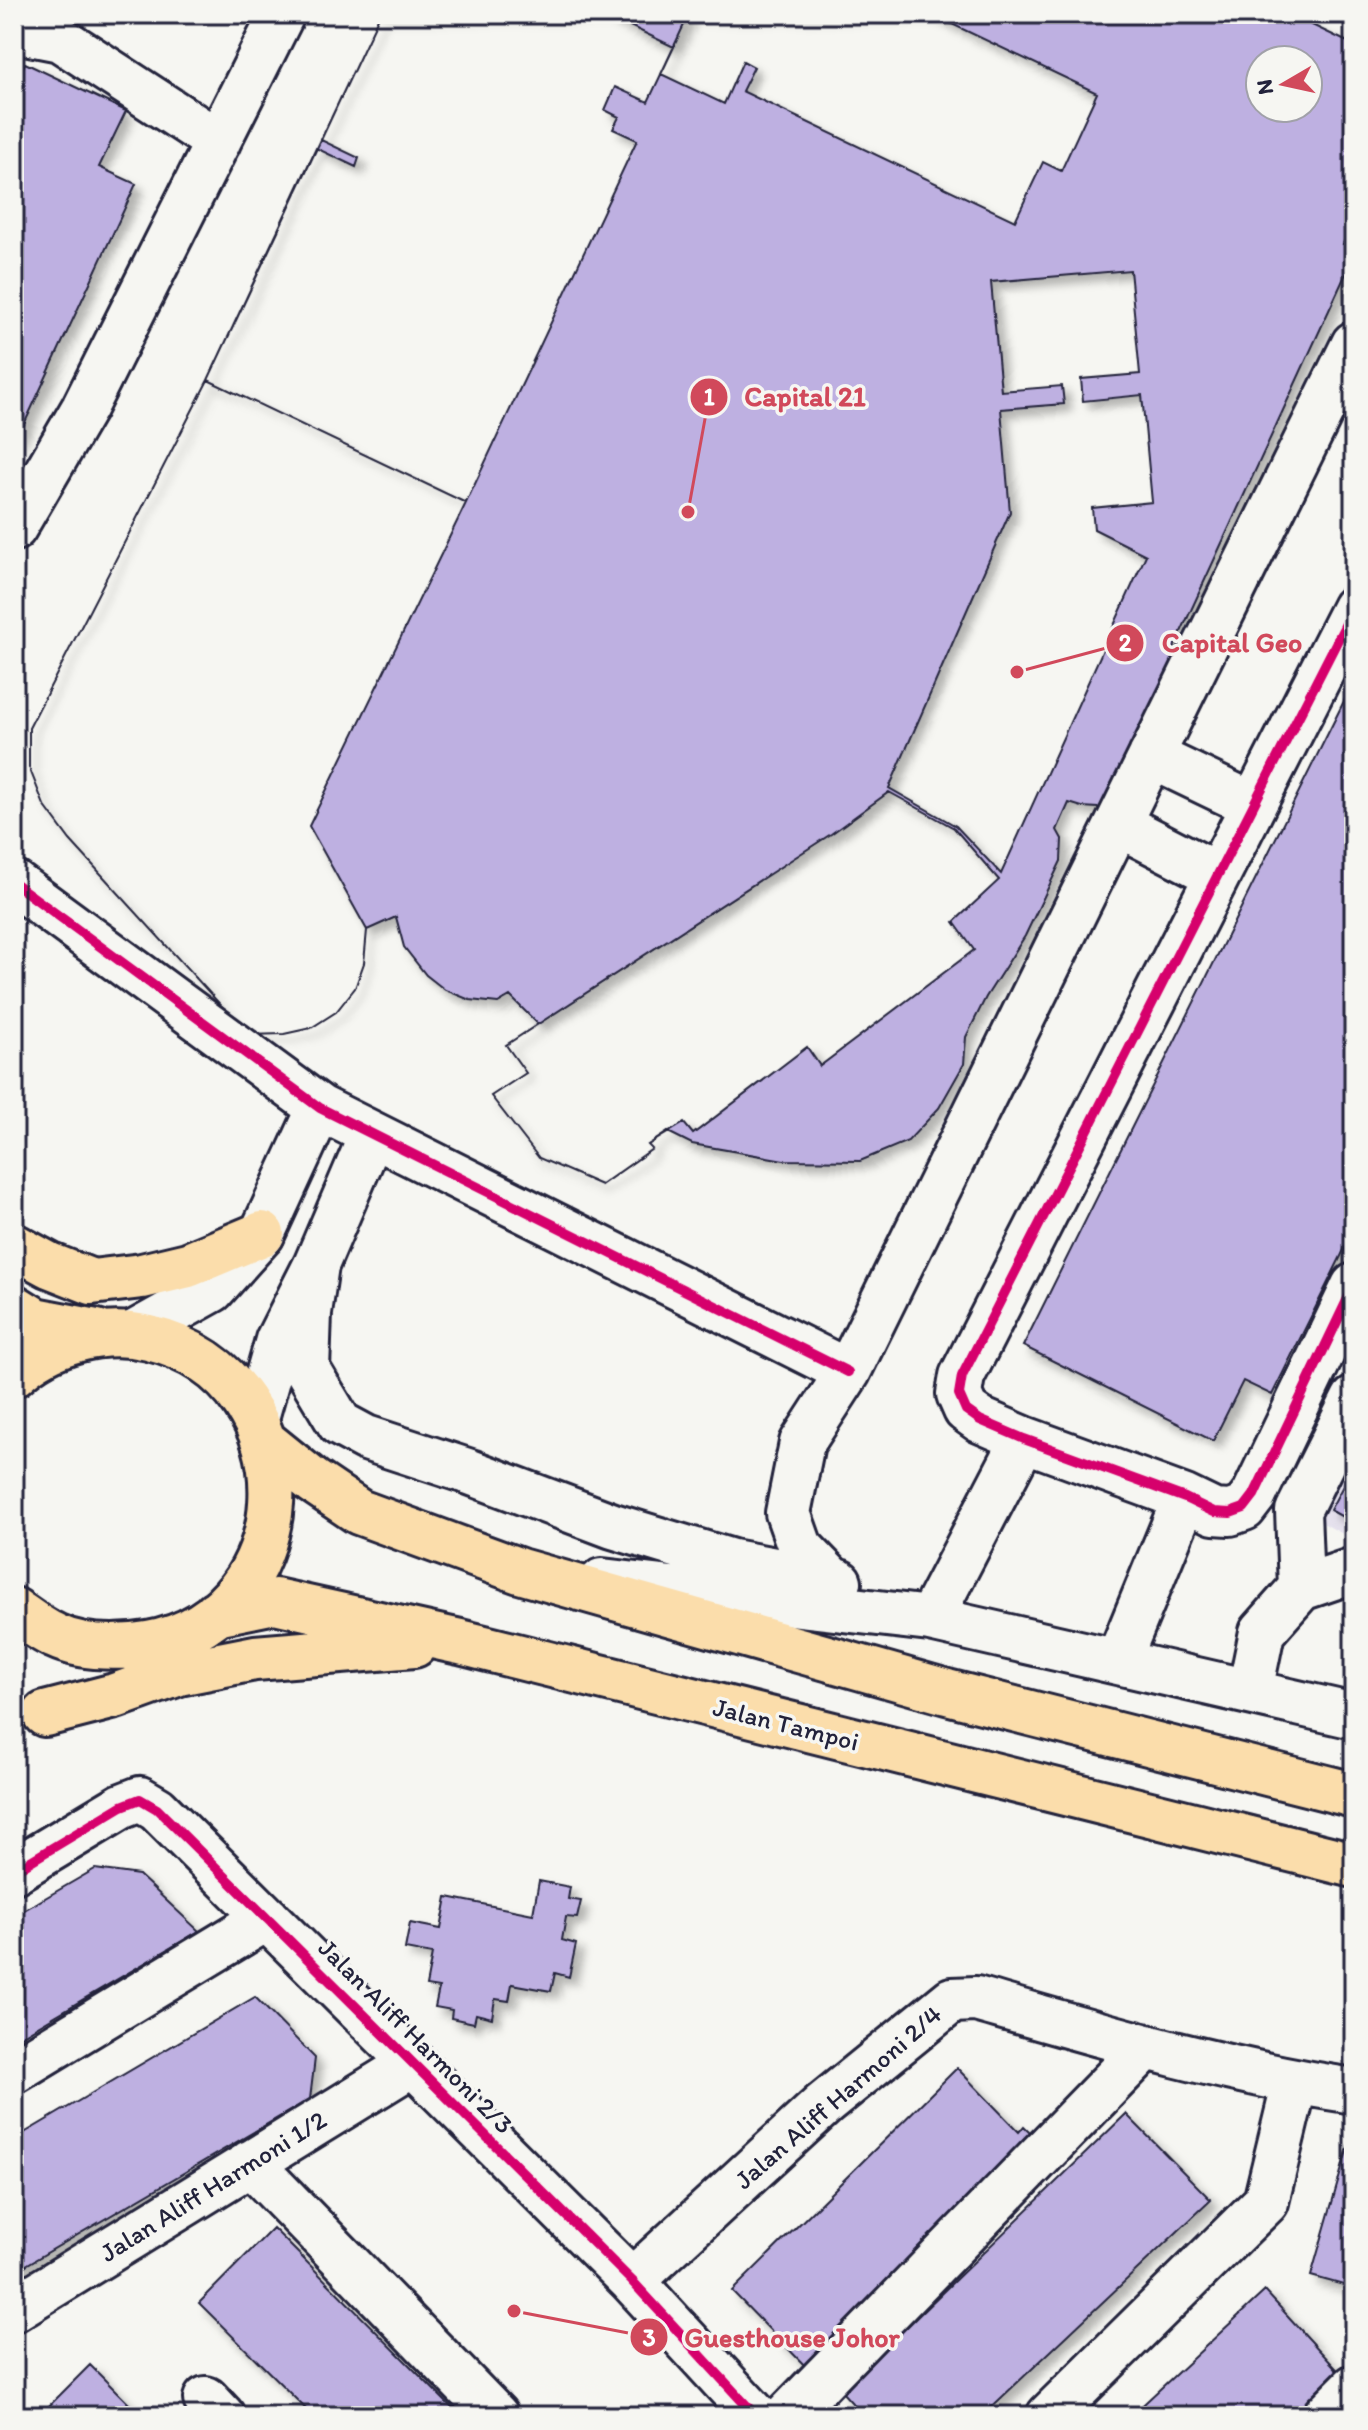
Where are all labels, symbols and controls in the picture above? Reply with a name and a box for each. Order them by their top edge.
north arrow [1244,44,1324,124]
text: N [1250,78,1279,97]
callout: Capital 21 [689,371,882,423]
text: Capital 21 [744,379,866,413]
text: 1 [703,382,715,411]
callout: Capital Geo [1105,617,1318,669]
text: Capital Geo [1162,625,1302,659]
text: 2 [1119,628,1132,657]
street label: Jalan Tampoi [710,1690,862,1758]
street label: Jalan Aliff Harmoni 2/3 [312,1932,520,2140]
street label: Jalan Aliff Harmoni 2/4 [728,1998,949,2196]
street label: Jalan Aliff Harmoni 1/2 [94,2103,332,2269]
callout: Guesthouse Johor [629,2311,916,2363]
text: Guesthouse Johor [684,2320,901,2354]
text: 3 [642,2323,656,2352]

